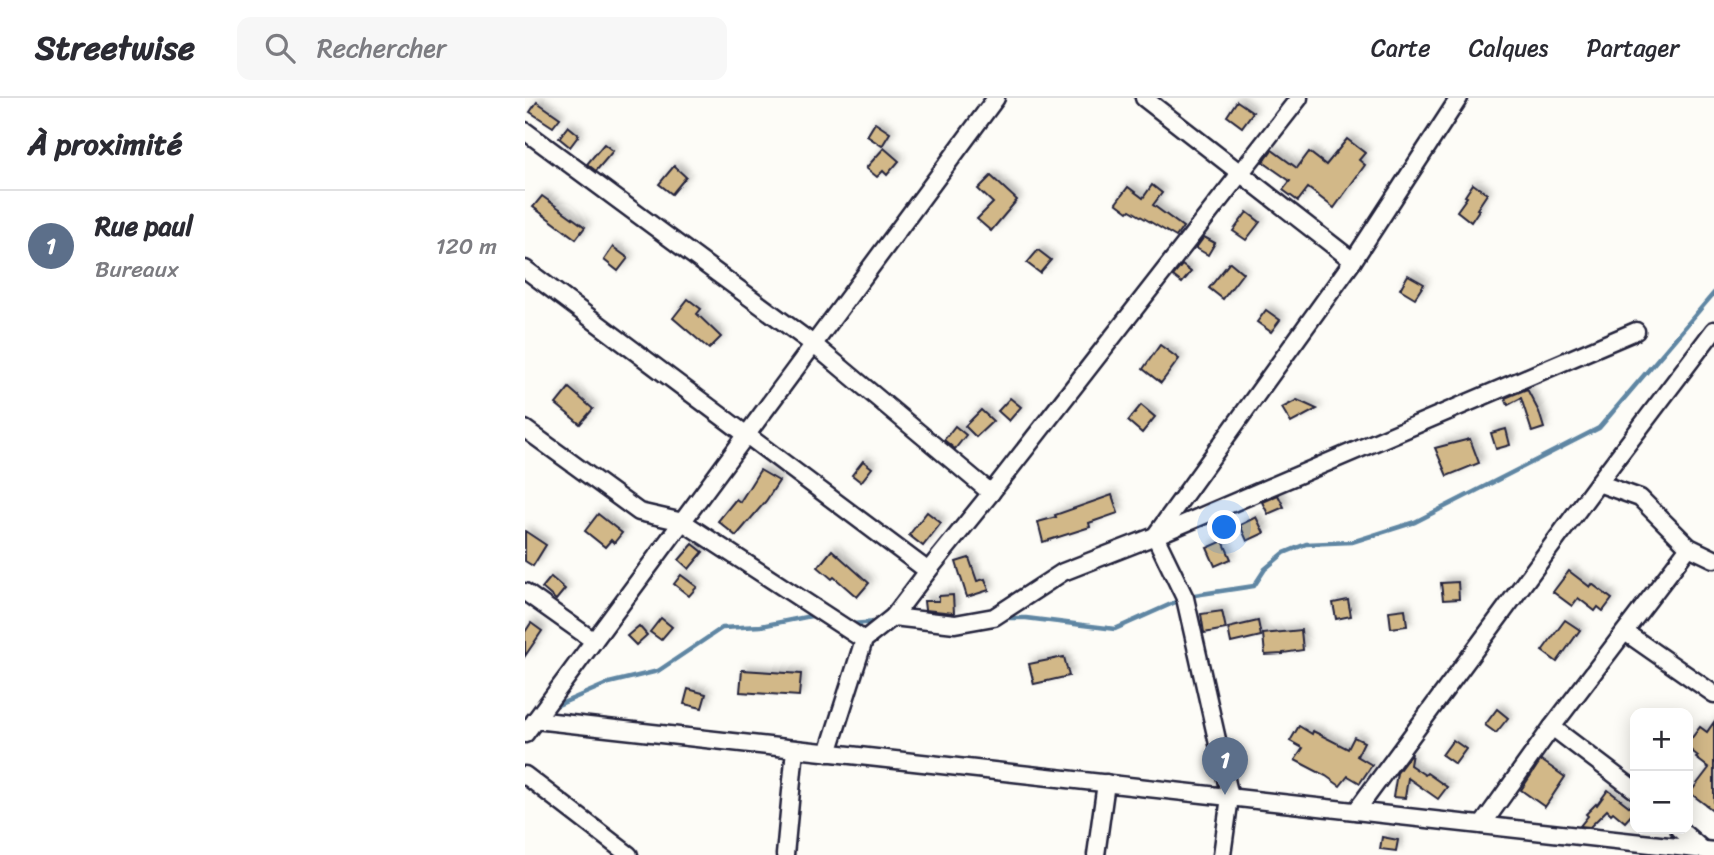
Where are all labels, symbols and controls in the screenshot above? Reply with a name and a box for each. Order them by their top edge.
search box [237,17,727,80]
text: Streetwise [35,19,195,77]
text: Rechercher [317,25,447,71]
text: Carte [1371,27,1431,69]
text: Calques [1469,27,1548,69]
text: Partager [1586,27,1679,69]
icon: search [261,29,299,67]
text: À proximité [28,117,182,171]
text: Rue paul [95,203,193,249]
text: 1 [46,226,56,267]
text: 120 m [436,226,497,267]
text: Bureaux [95,249,179,290]
your location [1207,510,1241,544]
map controls [1630,708,1693,834]
button: + [1630,708,1693,771]
pin: 1 [1202,737,1248,795]
button: − [1630,771,1693,834]

